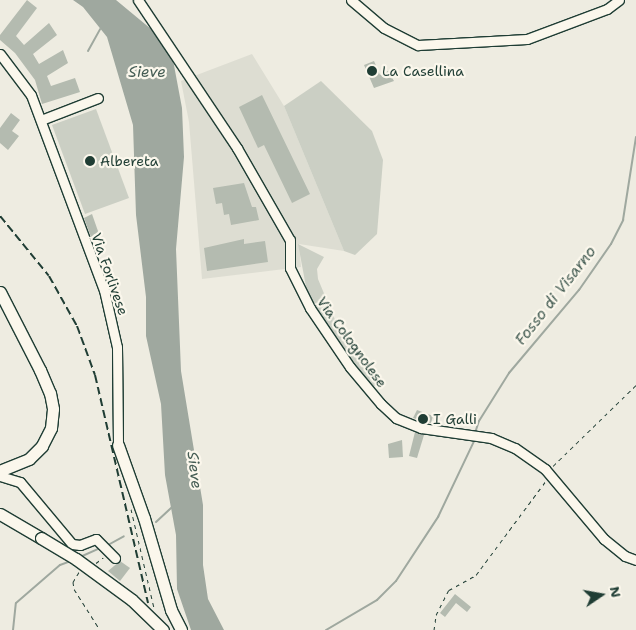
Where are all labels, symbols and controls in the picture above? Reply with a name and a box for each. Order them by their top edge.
place label: La Casellina [382,63,464,79]
water label: Sieve [128,64,166,82]
marker: La Casellina [366,65,378,77]
place label: Albereta [100,153,158,169]
marker: Albereta [84,155,96,167]
street label: Via Forlivese [88,231,132,317]
water label: Fosso di Visarno [512,243,600,349]
street label: Via Colognolese [314,293,390,391]
place label: I Galli [433,411,477,427]
marker: I Galli [417,413,429,425]
water label: Sieve [183,450,205,490]
north arrow [576,570,626,620]
text: N [606,585,626,599]

